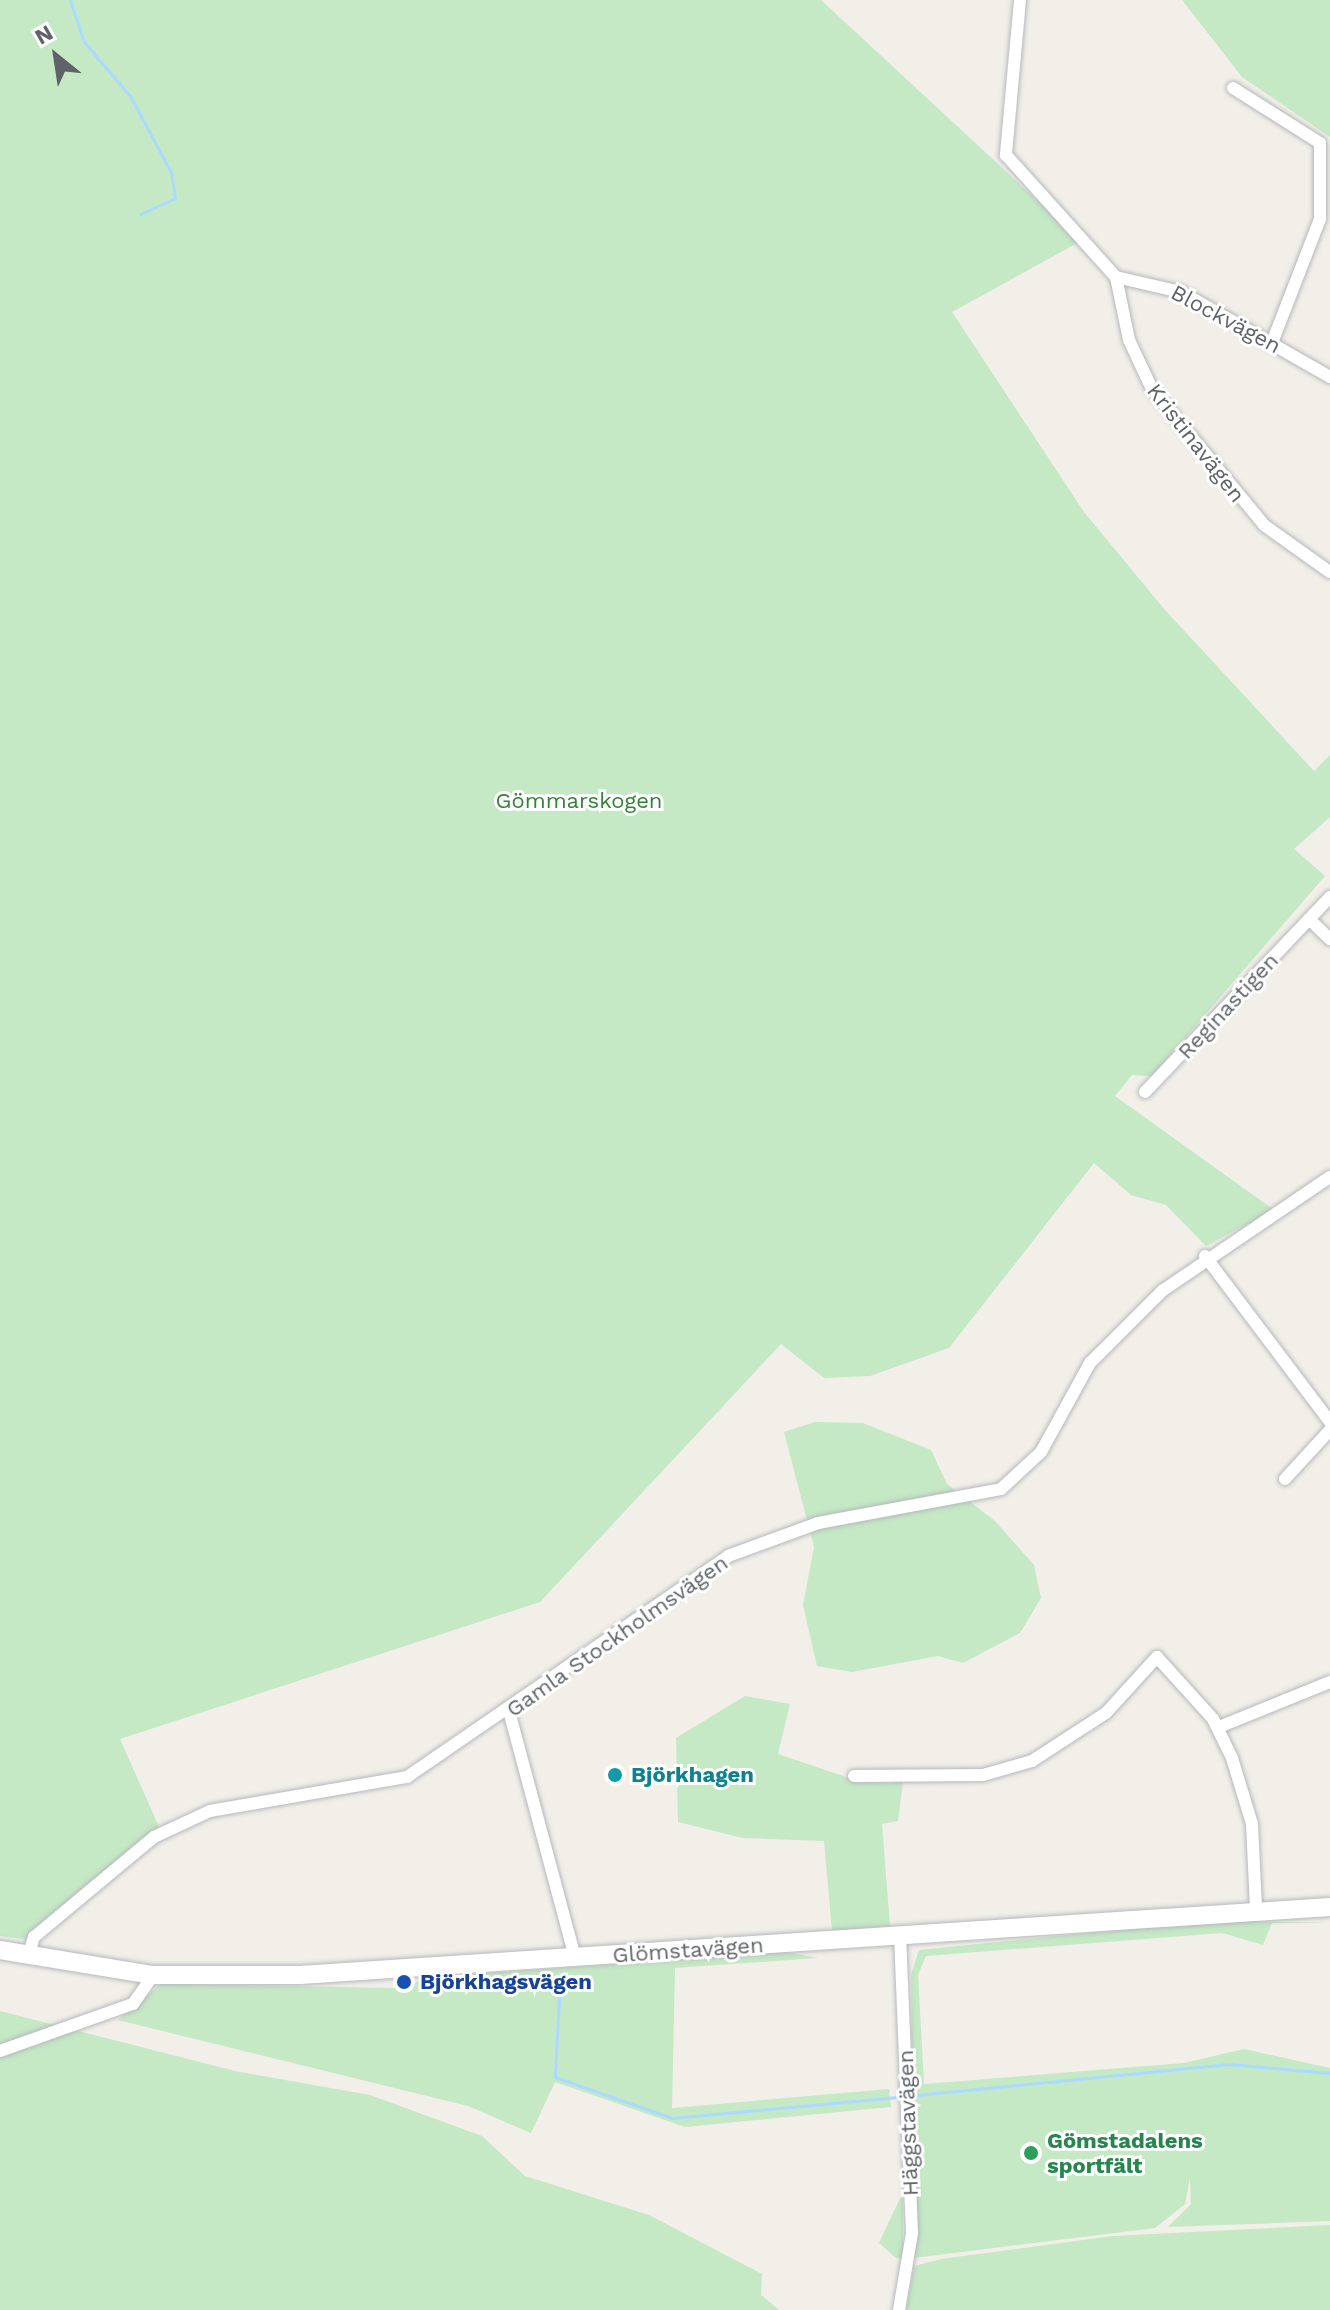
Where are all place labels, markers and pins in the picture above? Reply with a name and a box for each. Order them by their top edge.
place label: Björkhagen [631,1762,754,1788]
marker: Björkhagen [606,1766,624,1784]
place label: Björkhagsvägen [420,1969,592,1995]
marker: Björkhagsvägen [395,1973,413,1991]
place label: Gömstadalens sportfält [1047,2127,1203,2178]
marker: Gömstadalens sportfält [1022,2144,1040,2162]

